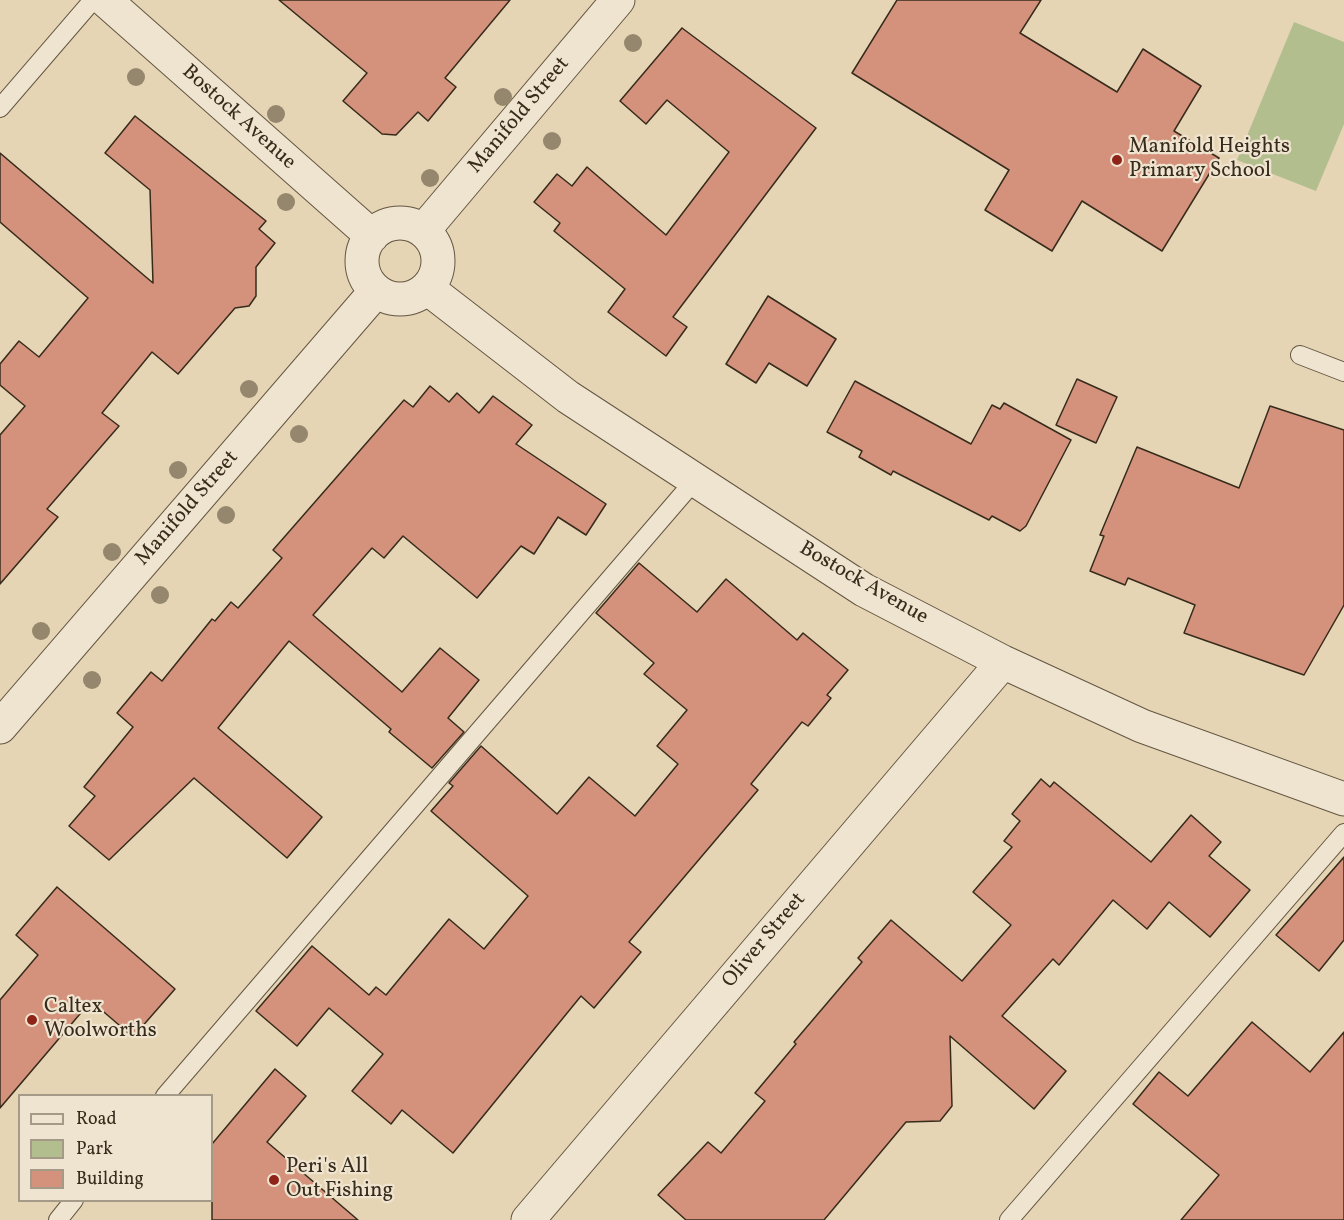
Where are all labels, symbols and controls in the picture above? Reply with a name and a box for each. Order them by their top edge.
street label: Manifold Street [464,53,576,179]
street label: Bostock Avenue [176,60,300,176]
place label: Manifold Heights Primary School [1129,135,1290,185]
marker: Manifold Heights Primary School [1110,153,1124,167]
street label: Manifold Street [131,446,245,572]
street label: Bostock Avenue [794,537,932,631]
street label: Oliver Street [718,888,812,994]
place label: Caltex Woolworths [44,995,157,1045]
marker: Caltex Woolworths [25,1013,39,1027]
legend [18,1094,213,1202]
text: Road [76,1107,117,1132]
text: Park [76,1137,113,1162]
place label: Peri's All Out Fishing [286,1155,393,1205]
text: Building [76,1167,144,1192]
marker: Peri's All Out Fishing [267,1173,281,1187]

